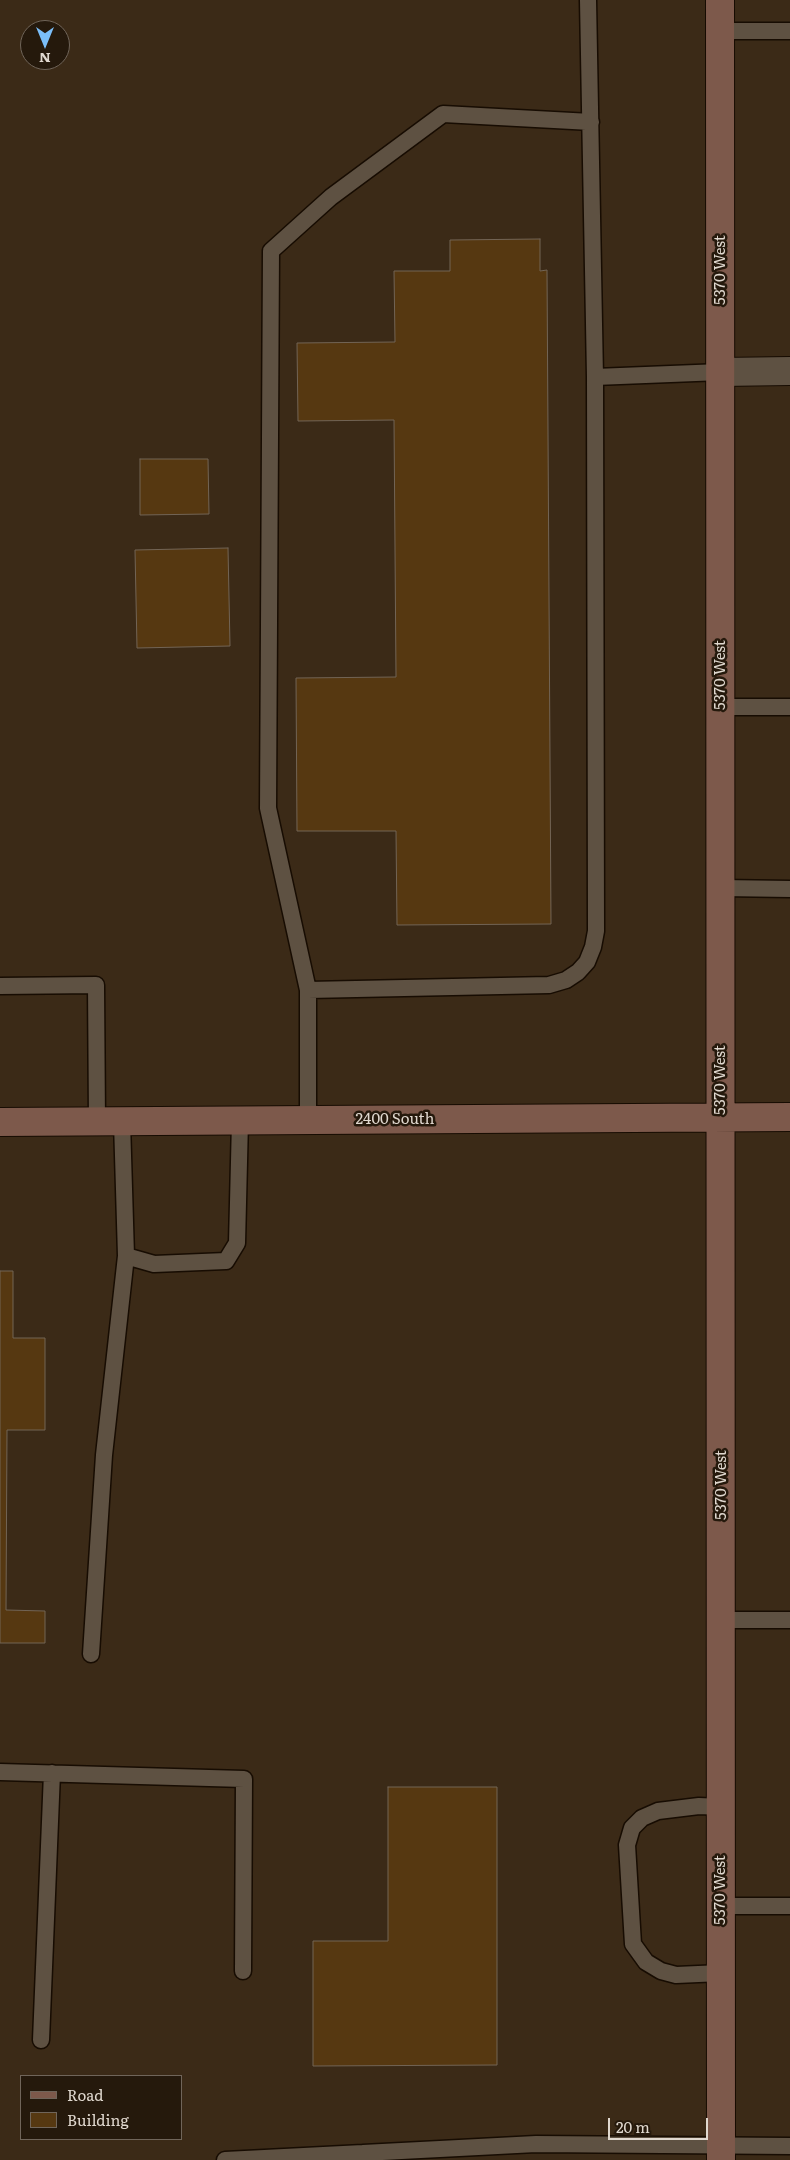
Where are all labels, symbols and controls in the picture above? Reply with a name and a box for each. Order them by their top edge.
north arrow [20,20,70,70]
text: N [39,49,51,69]
street label: 5370 West [712,235,730,305]
street label: 5370 West [712,640,730,710]
street label: 5370 West [712,1045,730,1115]
street label: 2400 South [356,1111,434,1129]
street label: 5370 West [713,1450,731,1520]
street label: 5370 West [712,1855,730,1925]
legend [20,2075,182,2140]
text: Road [67,2083,103,2106]
text: Building [67,2108,129,2131]
scale bar [610,2108,710,2140]
text: 20 m [616,2115,650,2138]

